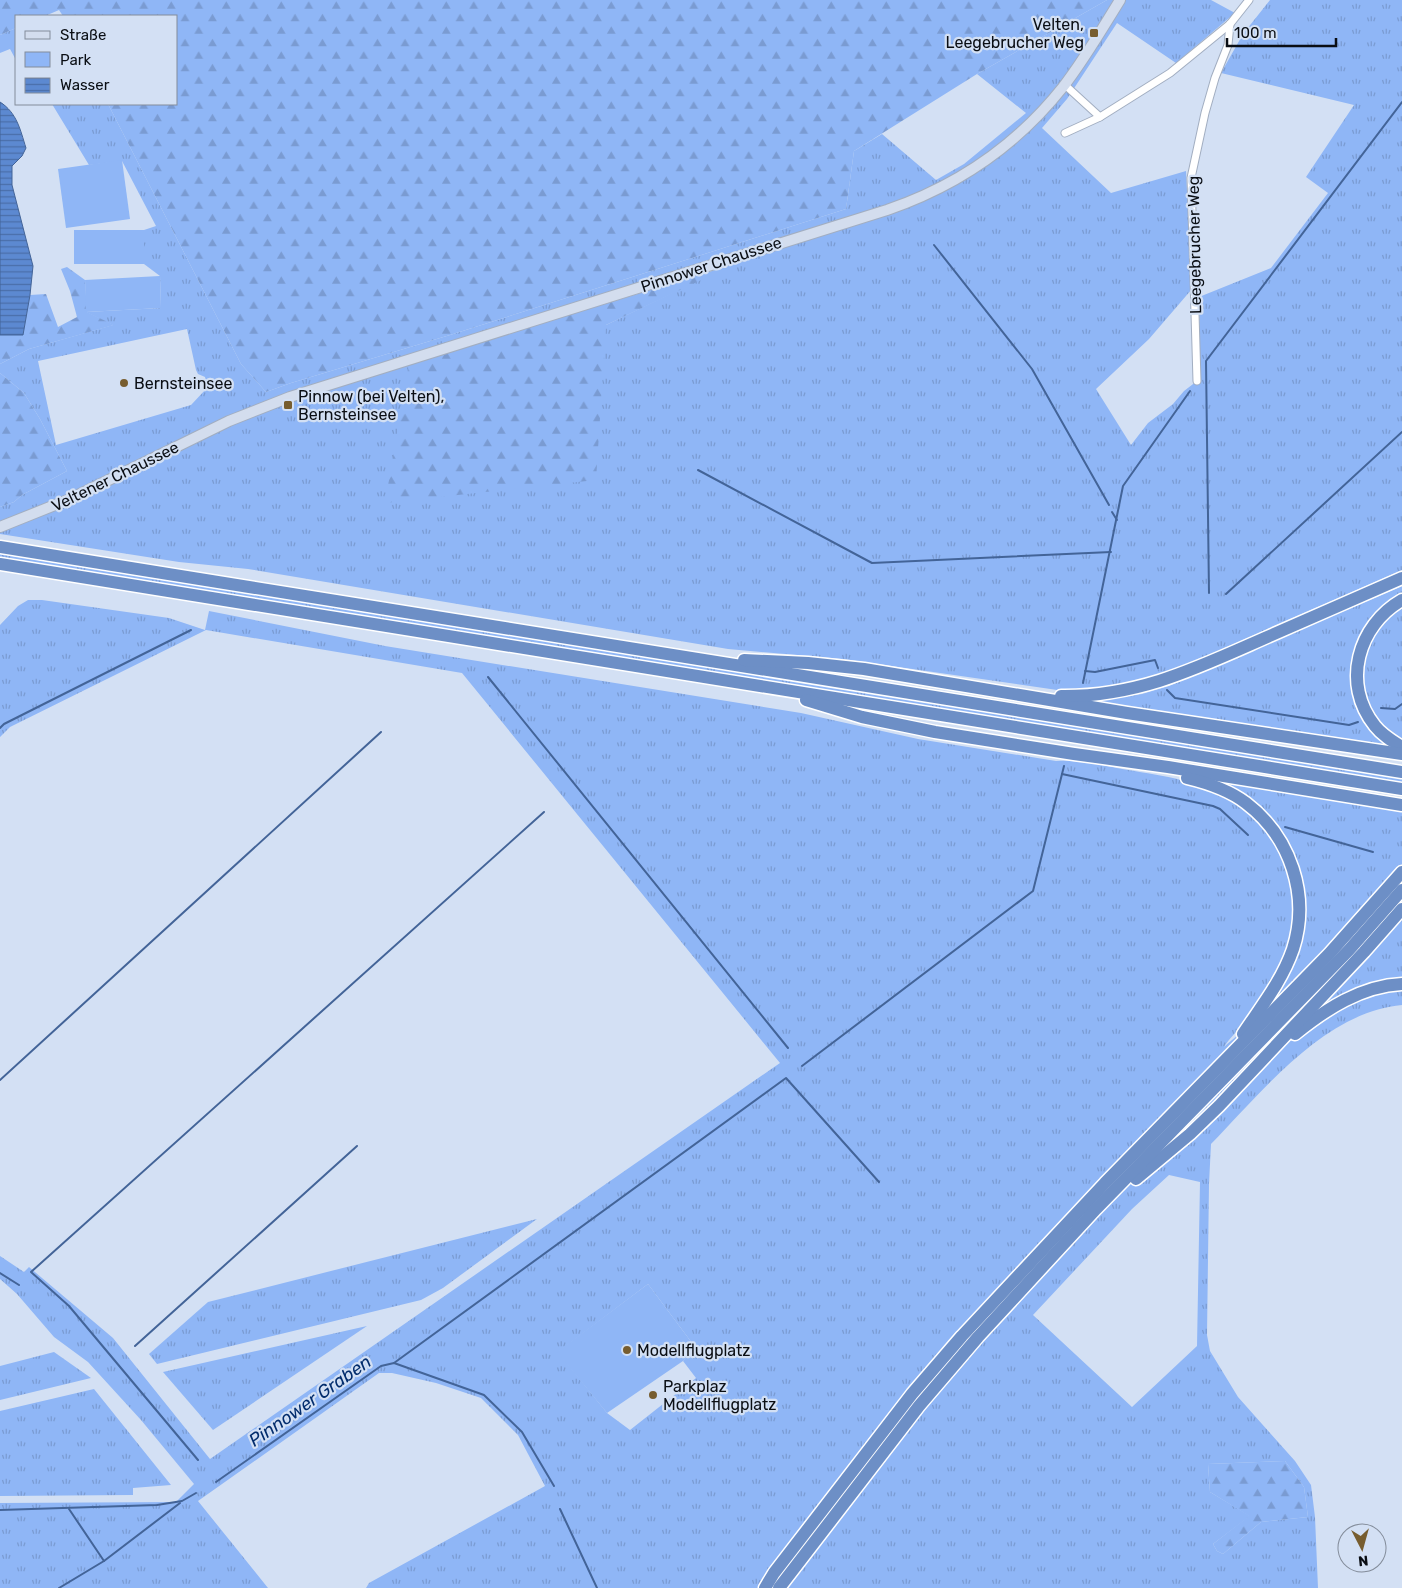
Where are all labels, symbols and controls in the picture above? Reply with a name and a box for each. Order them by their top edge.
legend [15,15,178,105]
place label: Velten, Leegebrucher Weg [946,15,1084,52]
scale bar [1227,15,1336,47]
text: 100 m [1234,24,1276,42]
text: Straße [60,26,106,44]
marker: Velten, Leegebrucher Weg [1088,27,1100,39]
text: Park [60,51,91,69]
text: Wasser [60,76,110,94]
street label: Leegebrucher Weg [1184,176,1205,314]
street label: Pinnower Chaussee [638,233,784,296]
place label: Bernsteinsee [134,374,232,393]
marker: Bernsteinsee [118,377,130,389]
place label: Pinnow (bei Velten), Bernsteinsee [298,387,444,424]
marker: Pinnow (bei Velten), Bernsteinsee [282,399,294,411]
street label: Veltener Chaussee [49,437,182,515]
place label: Modellflugplatz [637,1341,751,1360]
marker: Modellflugplatz [621,1344,633,1356]
water label: Pinnower Graben [245,1351,375,1451]
place label: Parkplaz Modellflugplatz [663,1377,777,1414]
marker: Parkplaz Modellflugplatz [647,1389,659,1401]
north arrow [1337,1523,1387,1573]
text: N [1357,1551,1369,1569]

